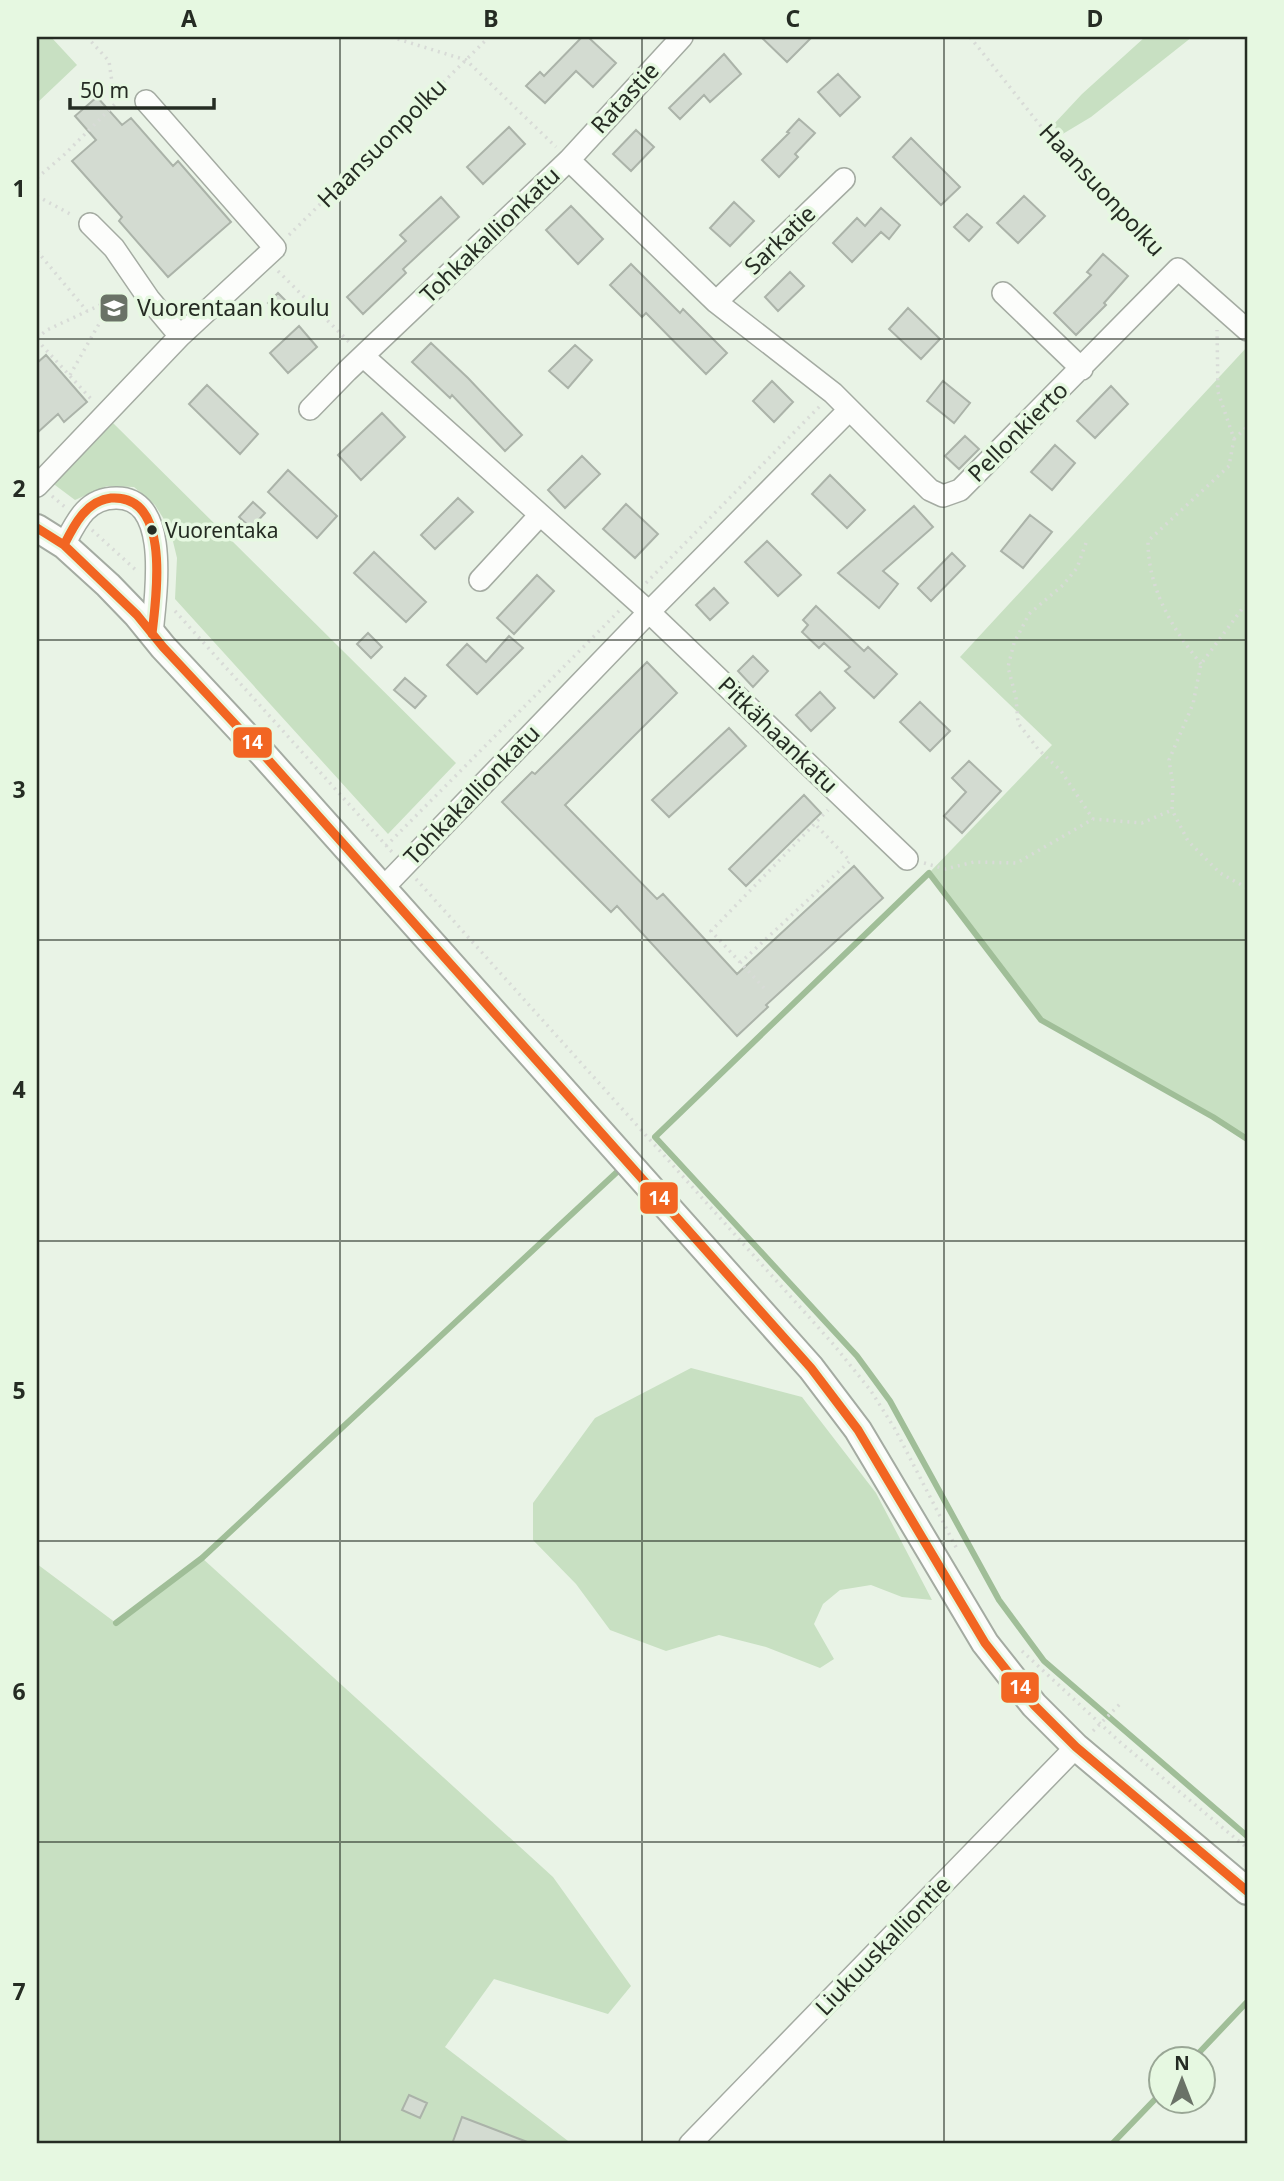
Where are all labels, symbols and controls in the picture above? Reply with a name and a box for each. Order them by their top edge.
text: A [181,2,197,34]
text: B [483,2,499,34]
text: C [786,2,801,34]
text: D [1087,2,1103,34]
street label: Ratastie [583,55,666,140]
scale bar [70,66,214,110]
street label: Haansuonpolku [310,71,453,214]
text: 50 m [80,76,129,104]
street label: Haansuonpolku [1033,116,1173,263]
street label: Tohkakallionkatu [412,159,566,309]
text: 1 [12,172,26,204]
street label: Sarkatie [737,197,822,281]
school or university icon: Vuorentaan koulu [97,291,131,325]
place label: Vuorentaan koulu [137,291,330,323]
street label: Pellonkierto [960,374,1074,488]
text: 2 [12,472,26,504]
place label: Vuorentaka [165,516,279,544]
marker: Vuorentaka [145,523,159,537]
street label: Pitkähaankatu [712,669,846,800]
street label: Tohkakallionkatu [396,717,546,871]
line badge: 14 [232,726,273,759]
text: 14 [241,729,263,755]
text: 3 [12,773,26,805]
text: 4 [12,1073,26,1105]
line badge: 14 [639,1181,679,1215]
text: 14 [648,1185,670,1211]
text: 5 [12,1374,26,1406]
line badge: 14 [1000,1671,1040,1704]
text: 14 [1009,1674,1031,1700]
text: 6 [12,1675,26,1707]
street label: Liukuuskalliontie [807,1869,957,2022]
text: 7 [12,1975,26,2007]
north arrow [1148,2044,1218,2114]
text: N [1174,2050,1190,2076]

